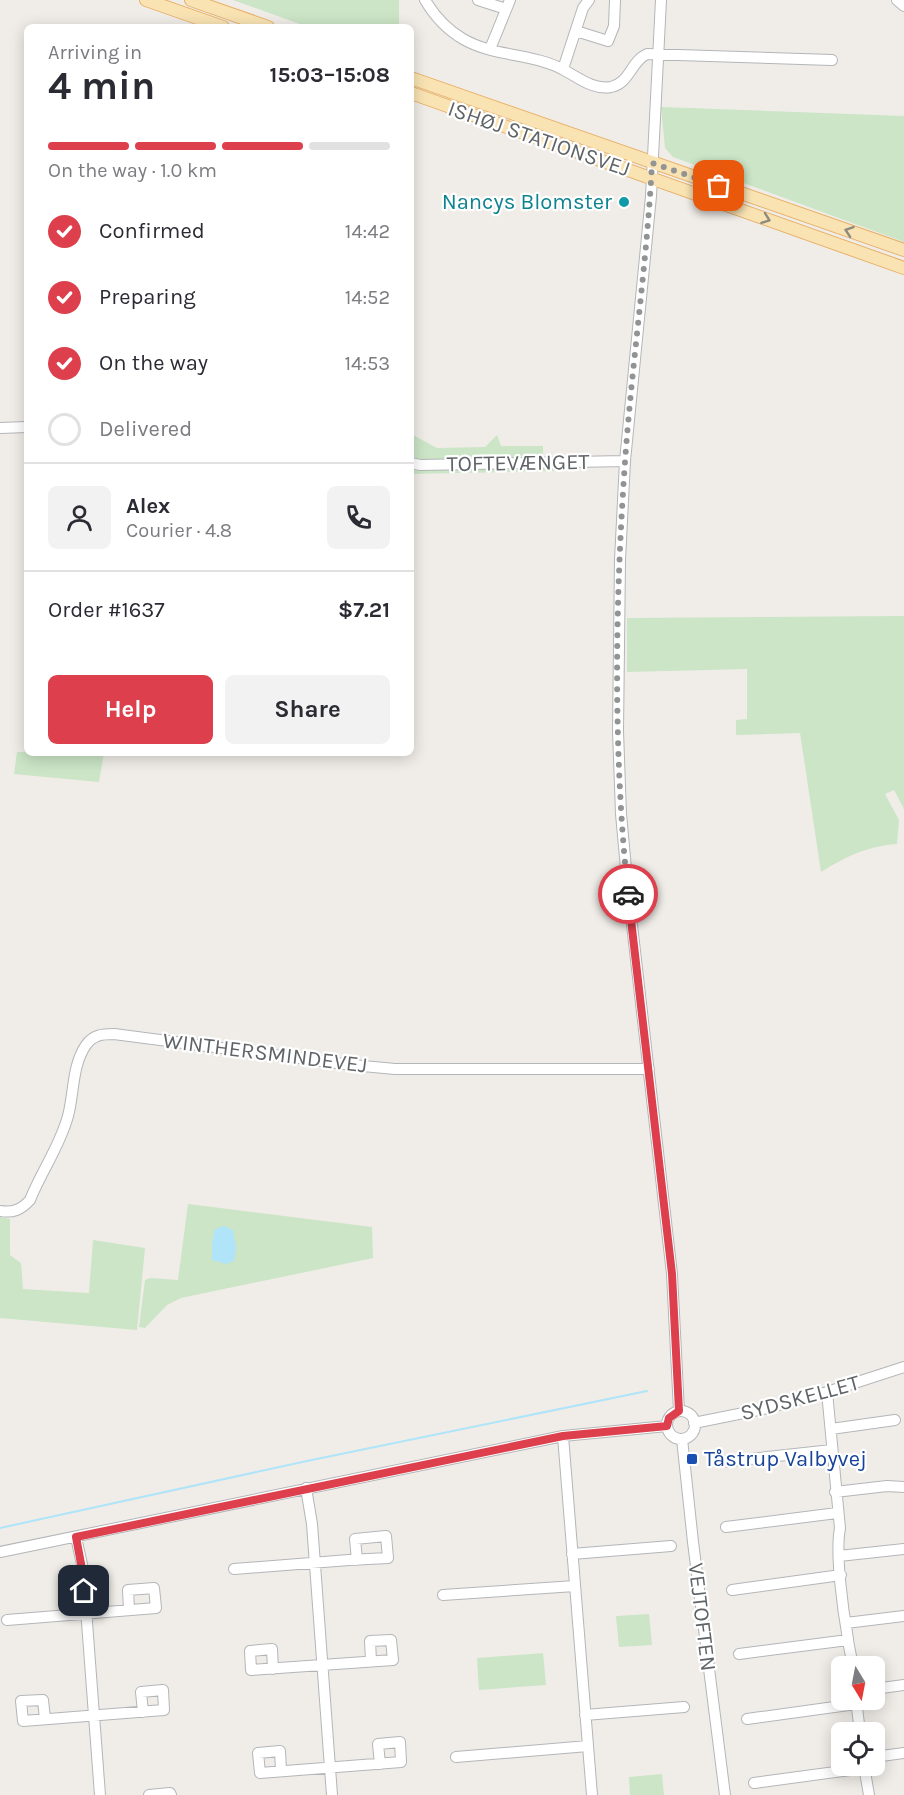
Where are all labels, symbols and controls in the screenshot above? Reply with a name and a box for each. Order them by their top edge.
text: Arriving in [48,41,142,64]
text: 15:03–15:08 [270,62,390,88]
text: 4 min [48,63,155,109]
street label: ISHØJ STATIONSVEJ [444,96,634,182]
text: On the way · 1.0 km [48,159,217,182]
pin [693,160,744,211]
icon: bag [702,169,735,202]
place label: Nancys Blomster [442,189,612,215]
marker: Nancys Blomster [617,195,631,209]
one-way arrow [760,211,771,224]
icon: check [48,215,81,248]
text: Confirmed [99,218,205,244]
text: 14:42 [345,220,390,243]
one-way arrow [844,226,855,239]
icon: check [48,281,81,314]
text: Preparing [99,284,196,310]
text: 14:52 [345,286,390,309]
icon: check [48,347,81,380]
text: On the way [99,350,208,376]
text: 14:53 [345,352,390,375]
text: Delivered [99,416,192,442]
street label: TOFTEVÆNGET [446,449,590,477]
button: person [48,486,111,549]
button: phone [327,486,390,549]
text: Alex [126,493,170,519]
text: Courier · 4.8 [126,519,232,542]
text: Order #1637 [48,597,165,623]
text: $7.21 [338,597,390,623]
button: Help [48,675,213,744]
button: Share [225,675,390,744]
courier [598,864,658,924]
icon: car [612,878,645,911]
street label: WINTHERSMINDEVEJ [161,1028,369,1078]
street label: SYDSKELLET [738,1370,862,1426]
place label: Tåstrup Valbyvej [704,1446,867,1472]
marker: Tåstrup Valbyvej [685,1452,699,1466]
street label: VEJTOFTEN [682,1561,722,1673]
pin [58,1565,109,1616]
icon: home [67,1574,100,1607]
north arrow [831,1656,885,1710]
map controls [831,1656,885,1776]
button: locate [831,1722,885,1776]

